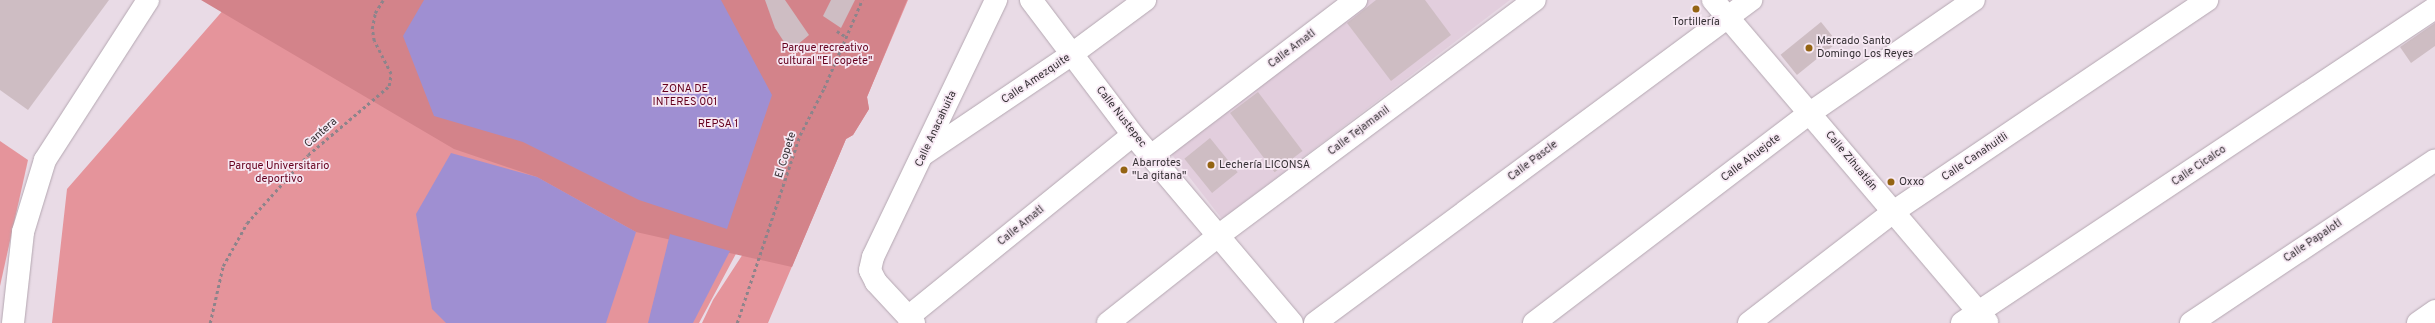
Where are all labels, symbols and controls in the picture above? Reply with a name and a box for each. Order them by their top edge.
marker: Tortillería [1691,4,1701,14]
place label: Tortillería [1672,15,1720,29]
street label: Calle Amatl [1265,27,1319,71]
place label: Mercado Santo Domingo Los Reyes [1817,35,1913,61]
park label: Parque recreativo cultural "El copete" [778,42,872,68]
marker: Mercado Santo Domingo Los Reyes [1804,43,1814,53]
street label: Calle Amezquite [999,51,1073,107]
park label: ZONA DE INTERES 001 [653,83,717,109]
street label: Calle Nustepec [1093,84,1149,150]
street label: Calle Anacahuita [912,89,960,169]
street label: Calle Tejamanil [1325,103,1393,159]
street label: Cantera [302,115,340,151]
park label: REPSA 1 [698,117,738,131]
street label: Calle Zihuatlán [1822,128,1880,194]
street label: El Copete [773,130,799,180]
street label: Calle Canahuitli [1939,130,2011,184]
street label: Calle Ahuejote [1718,131,1784,185]
street label: Calle Pascle [1505,138,1561,184]
street label: Calle Cicalco [2169,143,2229,189]
place label: Abarrotes "La gitana" [1132,157,1186,183]
place label: Lechería LICONSA [1219,158,1310,172]
park label: Parque Universitario deportivo [229,160,329,186]
marker: Lechería LICONSA [1206,160,1216,170]
marker: Abarrotes "La gitana" [1119,165,1129,175]
place label: Oxxo [1899,175,1924,189]
marker: Oxxo [1886,177,1896,187]
street label: Calle Amatl [995,203,1047,249]
street label: Calle Papalotl [2281,217,2345,265]

